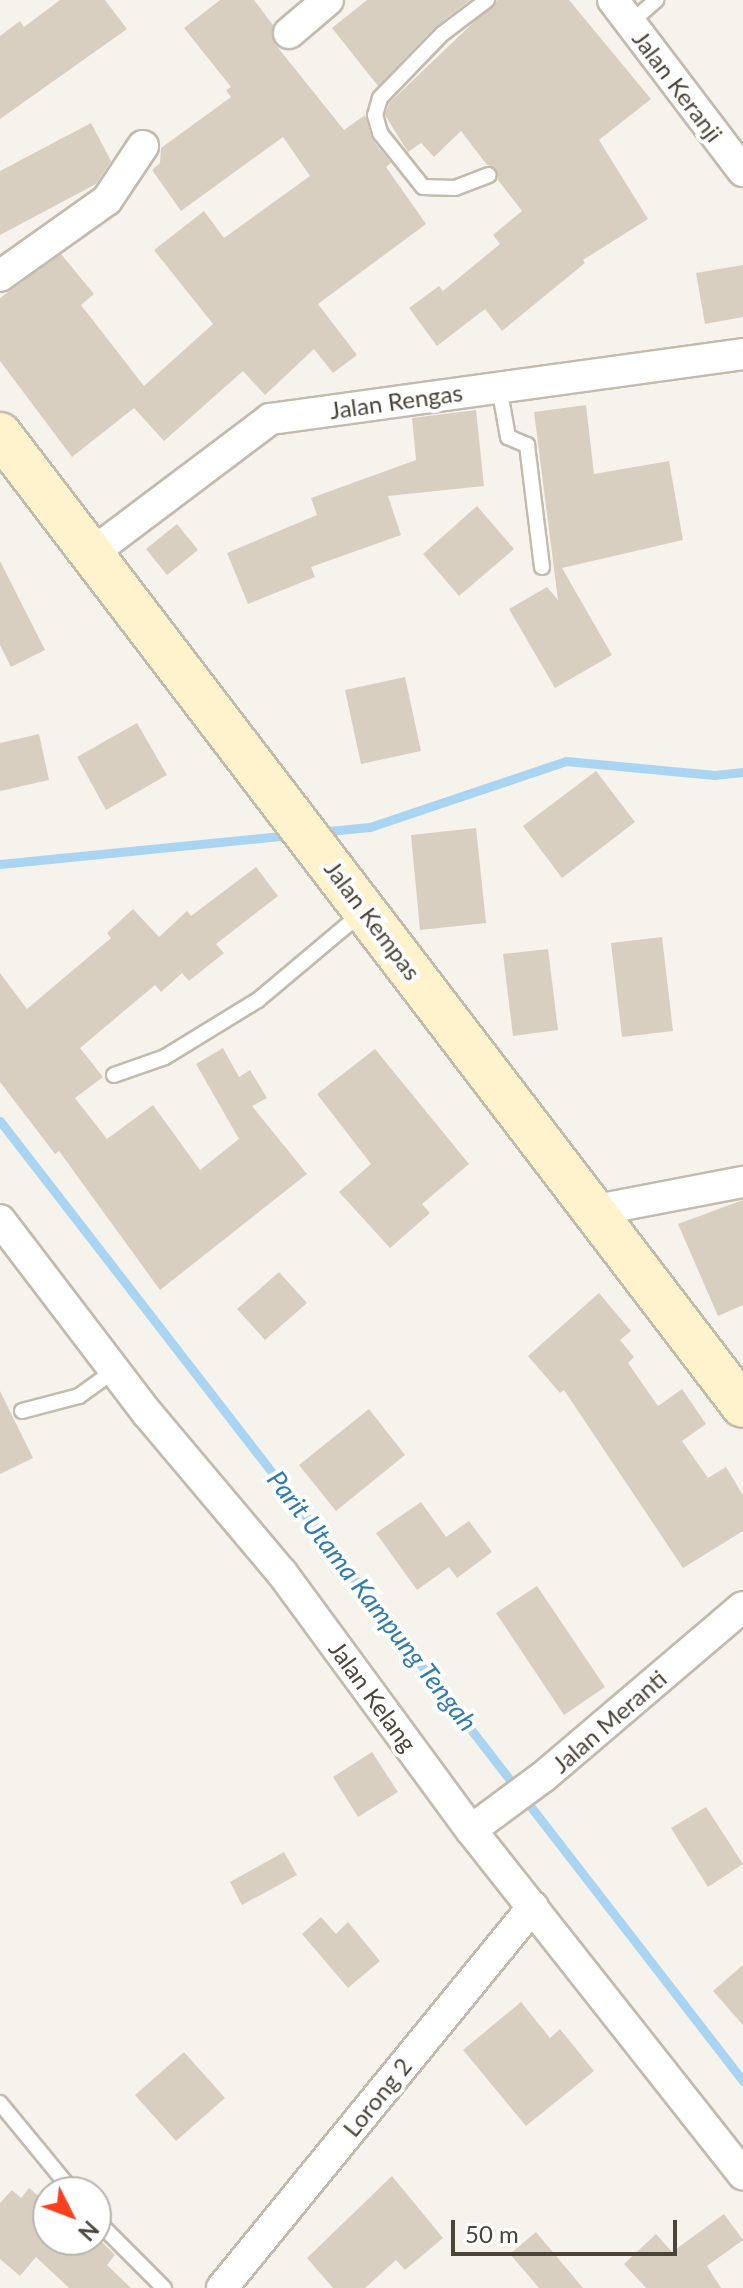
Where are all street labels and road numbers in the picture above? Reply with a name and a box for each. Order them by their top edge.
street label: Jalan Keranji [627,25,729,147]
street label: Jalan Rengas [328,377,464,425]
street label: Jalan Kempas [319,855,427,985]
street label: Jalan Kelang [323,1635,423,1757]
street label: Jalan Meranti [546,1664,672,1778]
street label: Lorong 2 [337,2052,417,2142]

